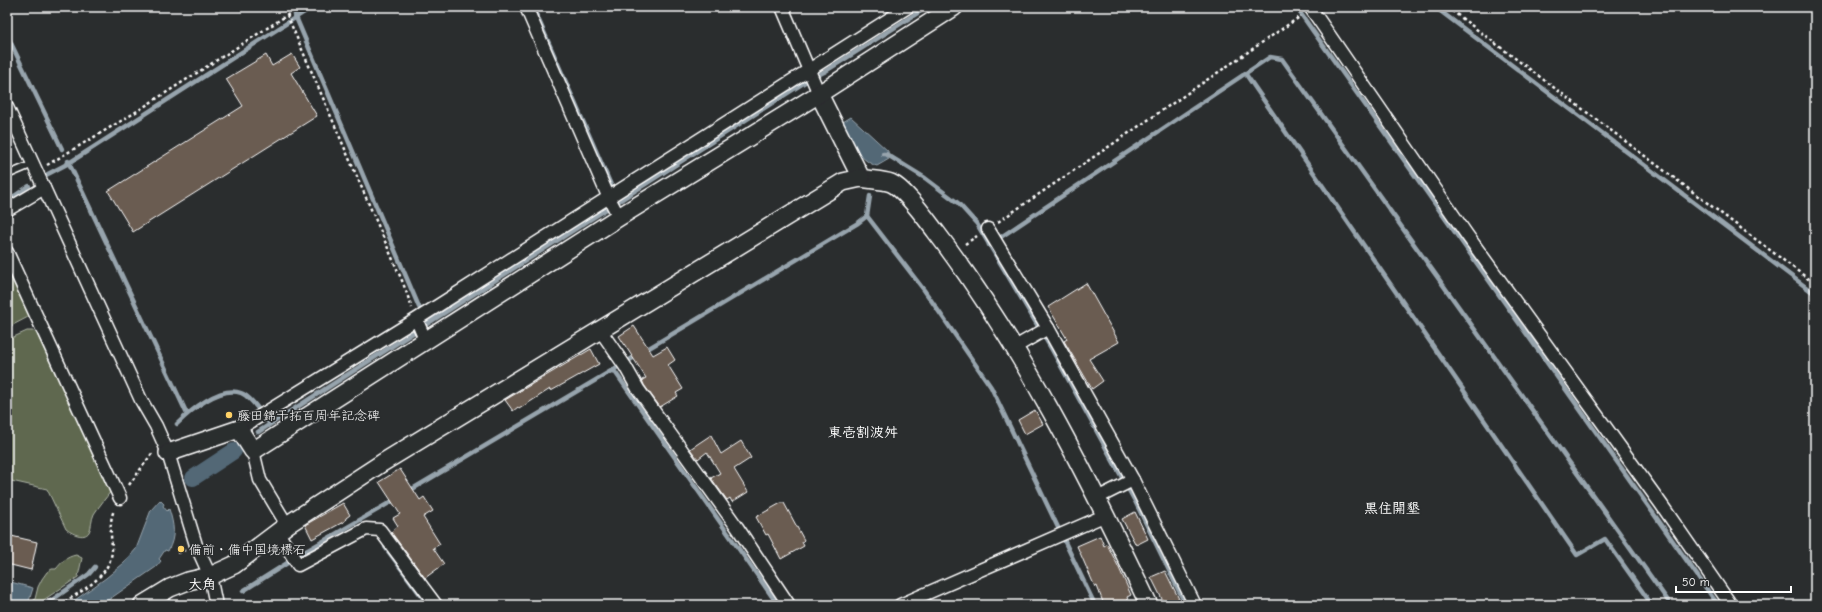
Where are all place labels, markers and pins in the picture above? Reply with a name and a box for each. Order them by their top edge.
place label: 藤田錦干拓百周年記念碑 [237,408,380,423]
marker: 藤田錦干拓百周年記念碑 [224,410,234,420]
place label: 備前・備中国境標石 [189,542,306,557]
marker: 備前・備中国境標石 [176,544,186,554]

